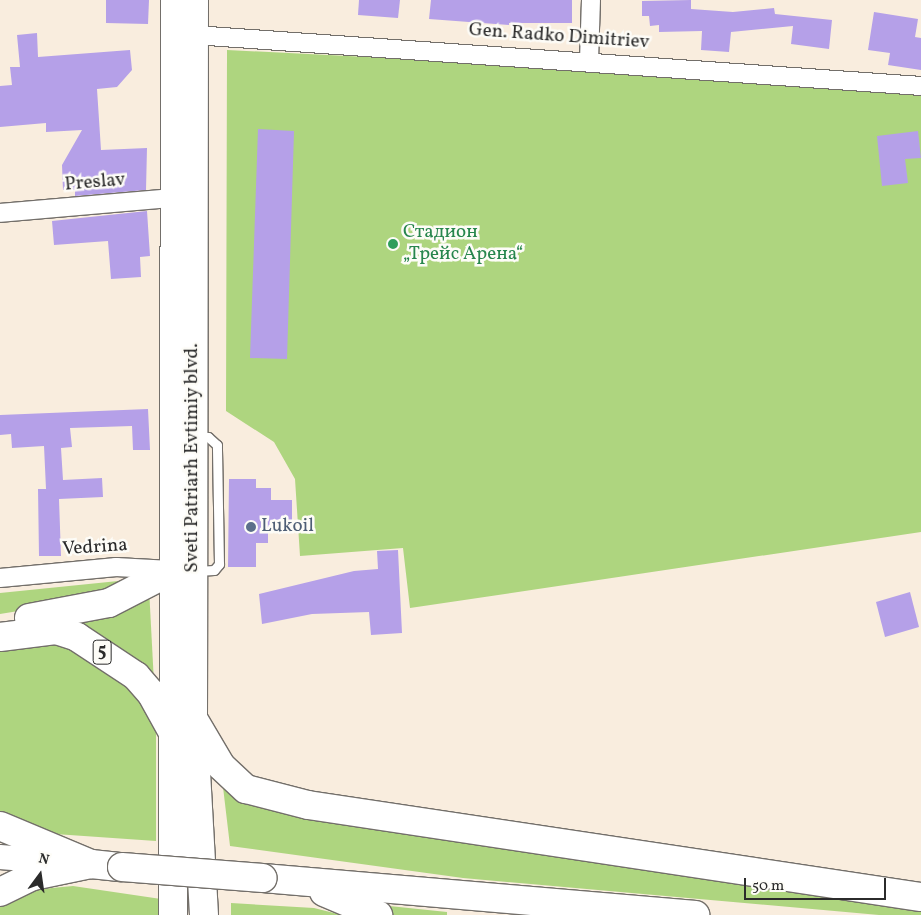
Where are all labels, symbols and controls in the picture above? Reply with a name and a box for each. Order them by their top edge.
street label: Gen. Radko Dimitriev [468,19,650,55]
street label: Preslav [64,169,126,197]
place label: Стадион „Трейс Арена“ [403,222,523,266]
marker: Стадион „Трейс Арена“ [387,238,399,250]
street label: Sveti Patriarh Evtimiy blvd. [182,343,204,573]
place label: Lukoil [261,516,314,538]
marker: Lukoil [245,521,257,533]
street label: Vedrina [62,534,128,562]
road number: 5 [92,636,112,668]
north arrow [15,850,65,900]
text: N [37,850,51,870]
scale bar [746,868,888,900]
text: 50 m [752,876,784,897]

